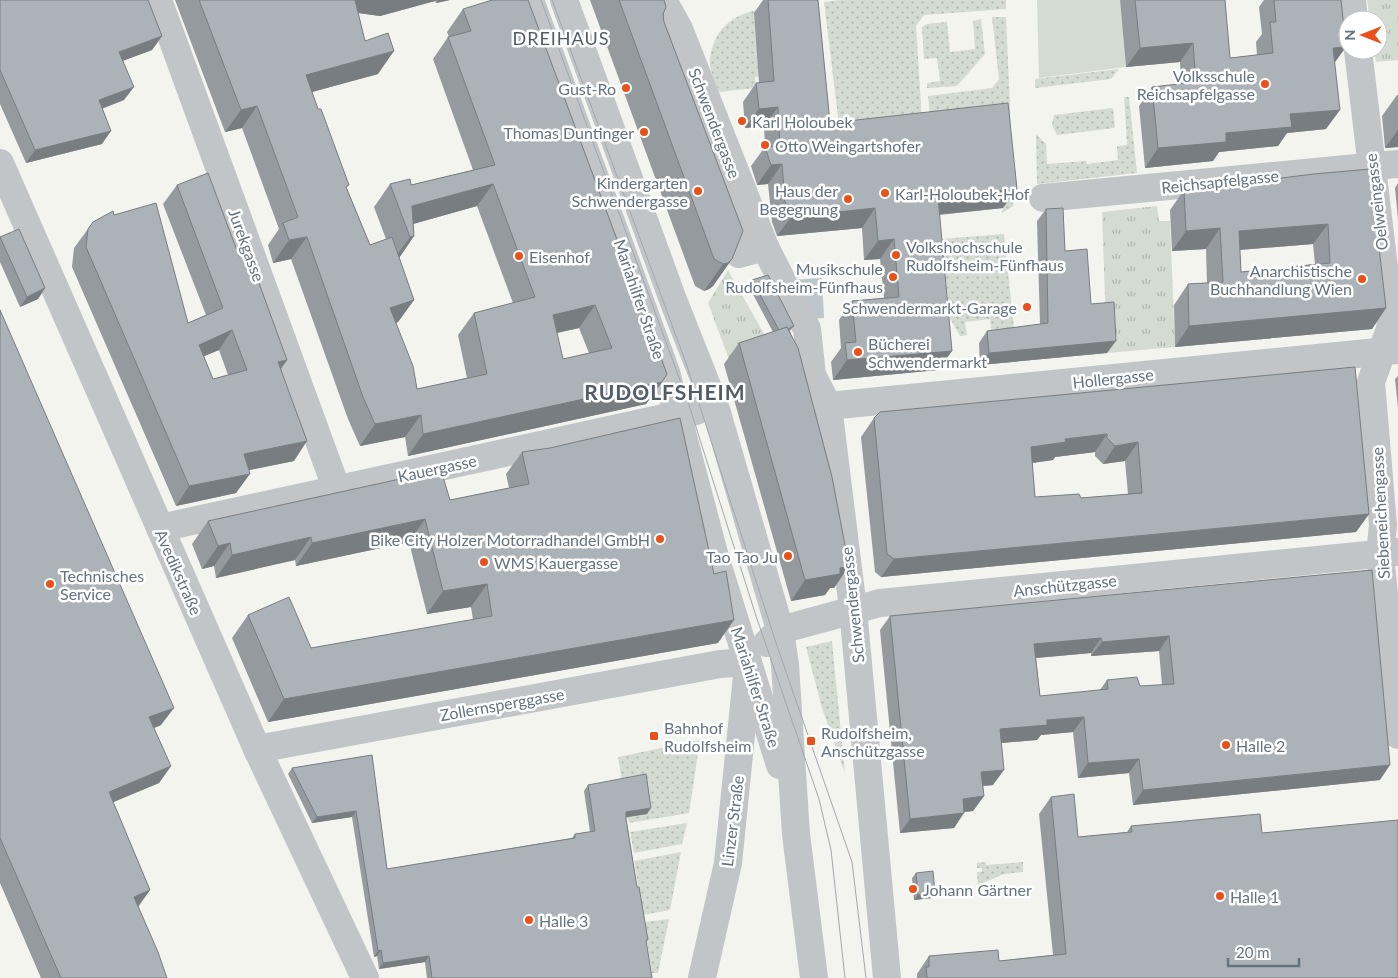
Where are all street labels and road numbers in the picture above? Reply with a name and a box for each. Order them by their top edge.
street label: Schwendergasse [685,65,745,181]
street label: Oelweingasse [1361,153,1391,251]
street label: Reichsapfelgasse [1160,165,1280,197]
street label: Jurekgasse [225,206,269,284]
street label: Mariahilfer Straße [611,237,669,361]
street label: Hollergasse [1072,364,1154,392]
street label: Siebeneichengasse [1367,447,1393,579]
street label: Kauergasse [396,450,478,486]
street label: Avedikstraße [152,526,206,618]
street label: Schwendergasse [836,546,868,664]
street label: Anschützgasse [1012,570,1118,600]
street label: Mariahilfer Straße [728,624,784,750]
street label: Zollernsperggasse [438,684,566,724]
street label: Linzer Straße [717,774,747,868]

